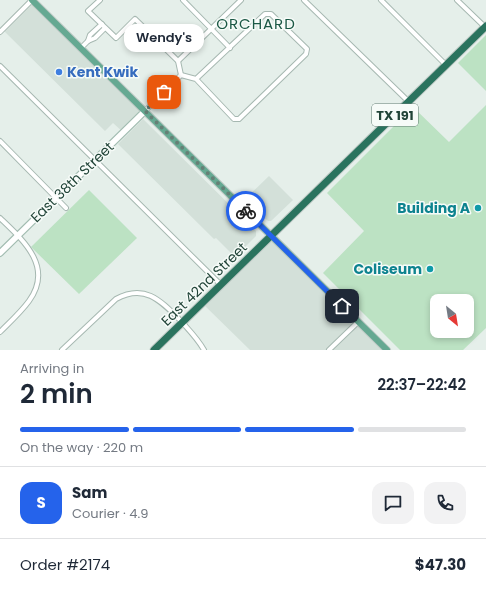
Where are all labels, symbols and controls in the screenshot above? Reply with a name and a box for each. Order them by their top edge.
district label: ORCHARD [216,13,296,34]
callout: Wendy's [124,24,204,52]
text: Wendy's [136,28,192,47]
place label: Kent Kwik [67,62,138,82]
marker: Kent Kwik [54,67,64,77]
pin [147,75,181,109]
icon: bag [153,81,175,103]
road number: TX 191 [372,104,418,126]
street label: East 38th Street [26,137,118,227]
courier [226,191,266,231]
place label: Building A [397,198,471,218]
icon: bike [235,200,257,222]
marker: Building A [473,203,483,213]
street label: East 42nd Street [156,238,252,330]
place label: Coliseum [353,259,422,279]
marker: Coliseum [425,264,435,274]
pin [325,289,359,323]
north arrow [430,294,474,338]
map controls [430,294,474,338]
icon: home [331,295,353,317]
text: Arriving in [20,359,84,378]
text: 22:37–22:42 [377,374,466,395]
text: 2 min [20,376,93,412]
text: On the way · 220 m [20,438,143,457]
text: Sam [72,482,107,503]
button: chat [372,482,414,524]
button: phone [424,482,466,524]
text: S [36,492,46,513]
text: Courier · 4.9 [72,504,148,523]
text: Order #2174 [20,554,110,575]
text: $47.30 [415,554,466,575]

